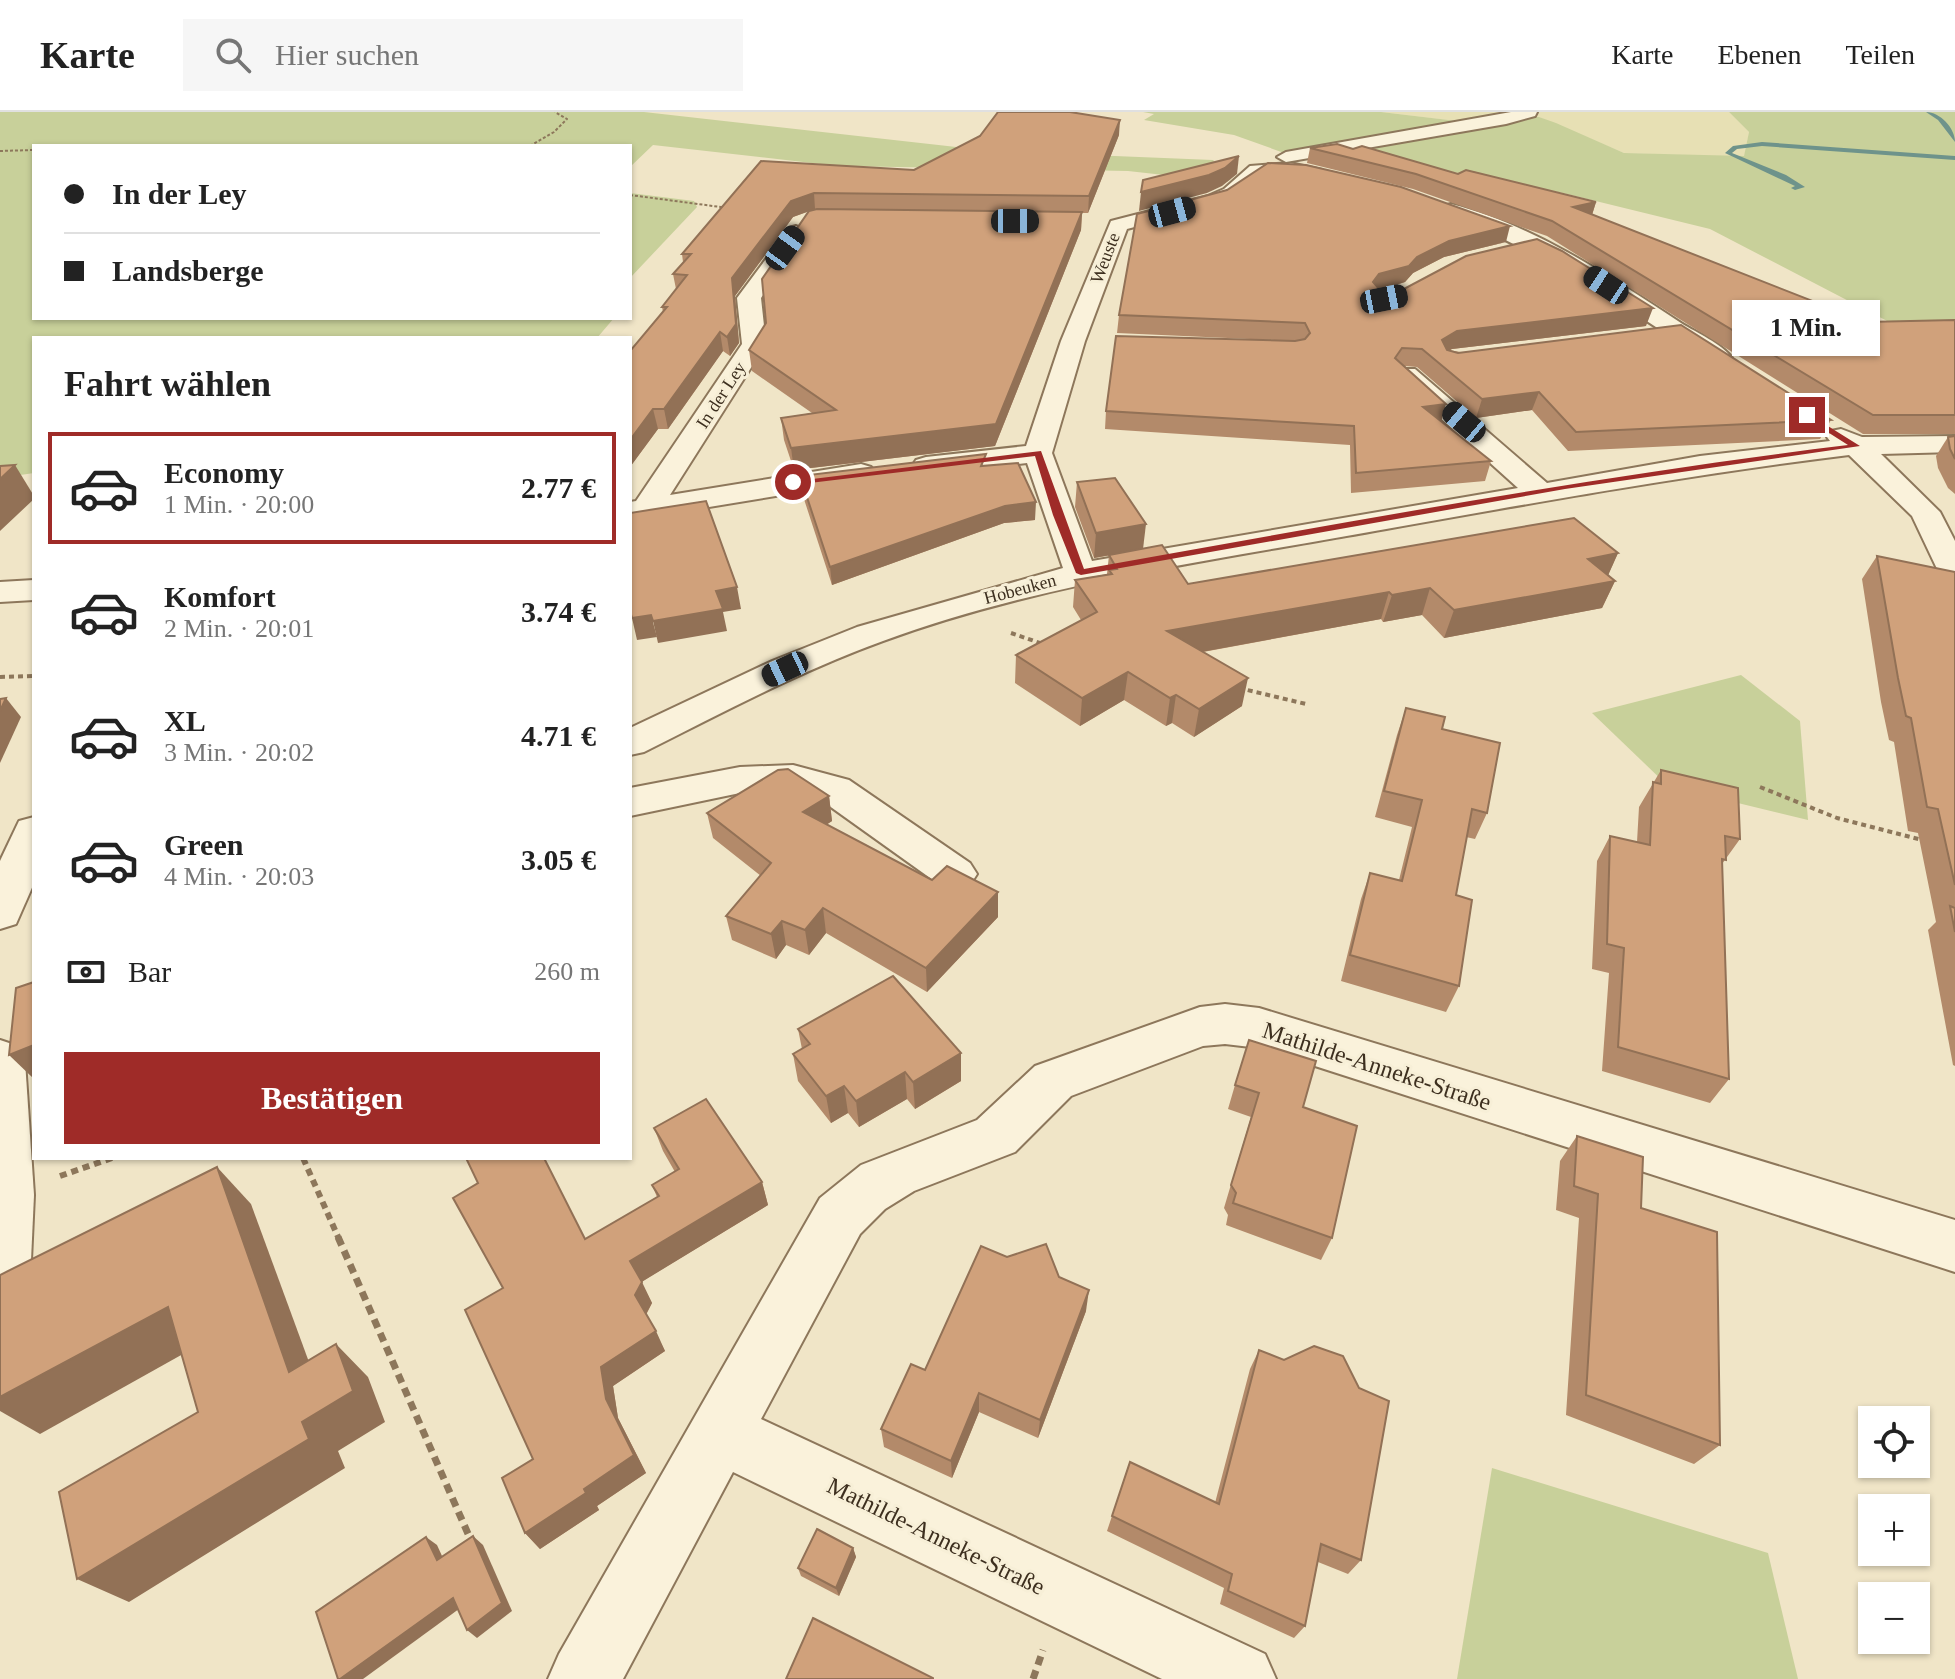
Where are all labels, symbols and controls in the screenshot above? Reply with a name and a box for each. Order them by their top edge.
search box [183,19,743,91]
icon: search [211,33,255,77]
text: Karte [40,34,135,76]
text: Hier suchen [275,38,419,71]
text: Karte [1611,39,1673,70]
text: Ebenen [1717,39,1801,70]
text: Teilen [1845,39,1915,70]
text: In der Ley [112,177,246,210]
car [1146,194,1198,230]
car [991,209,1039,233]
car [761,222,809,274]
street label: Weuste [1086,230,1124,286]
text: Landsberge [112,254,264,287]
car [1579,262,1633,308]
car [1358,283,1410,315]
callout: 1 Min. [1733,299,1881,355]
text: 1 Min. [1770,313,1842,342]
street label: In der Ley [692,358,750,432]
text: Fahrt wählen [64,364,271,404]
car [1438,397,1490,447]
route end [1789,397,1825,433]
icon: car [68,452,140,524]
text: Economy [164,456,284,489]
route start [775,464,811,500]
text: 2.77 € [521,471,596,504]
text: 1 Min. · 20:00 [164,490,314,519]
street label: Hobeuken [982,570,1058,608]
icon: car [68,576,140,648]
text: Komfort [164,580,276,613]
text: 3.74 € [521,595,596,628]
text: 2 Min. · 20:01 [164,614,314,643]
car [758,648,812,690]
icon: car [68,700,140,772]
text: XL [164,704,206,737]
text: 4.71 € [521,719,596,752]
text: 3 Min. · 20:02 [164,738,314,767]
icon: car [68,824,140,896]
text: Green [164,828,243,861]
text: 3.05 € [521,843,596,876]
text: 4 Min. · 20:03 [164,862,314,891]
icon: cash [64,950,108,994]
text: Bar [128,955,171,988]
text: 260 m [534,957,600,986]
street label: Mathilde-Anneke-Straße [1260,1017,1494,1115]
button: Bestätigen [64,1052,600,1144]
map controls [1858,1406,1930,1654]
button: locate [1858,1406,1930,1478]
street label: Mathilde-Anneke-Straße [823,1472,1049,1600]
button: + [1858,1494,1930,1566]
button: − [1858,1582,1930,1654]

